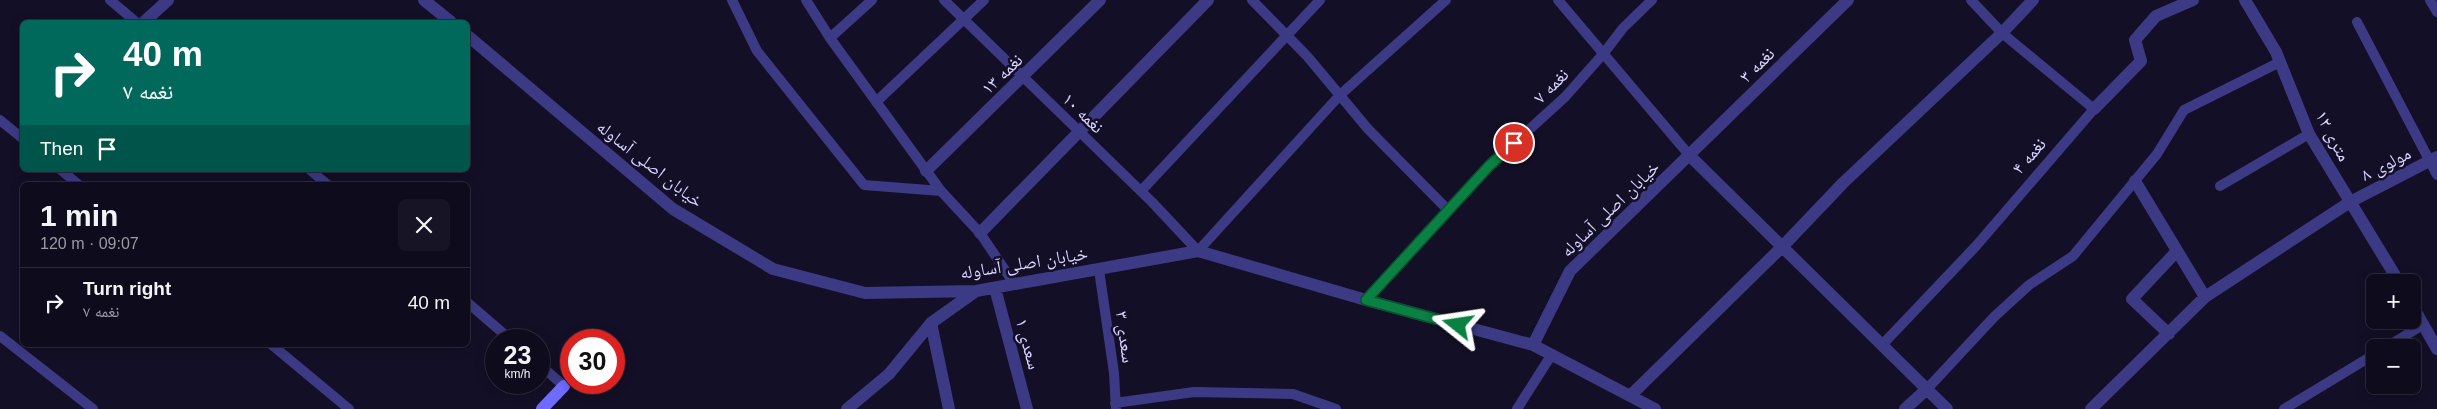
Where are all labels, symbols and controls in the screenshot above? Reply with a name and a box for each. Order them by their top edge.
text: 40 m [123,34,203,73]
icon: right [40,40,105,105]
street label: نغمه ۳ [1735,43,1779,87]
street label: نغمه ۱۳ [977,50,1027,98]
street label: نغمه ۷ [1529,64,1573,108]
text: نغمه ۷ [123,79,173,104]
street label: نغمه ۱۰ [1058,89,1108,137]
street label: ۱۲ متری [2311,107,2355,165]
street label: خیابان اصلی آساوله [592,116,707,212]
pin [1493,122,1535,164]
icon: arrive [1500,129,1528,157]
street label: نغمه ۴ [2008,134,2050,178]
icon: arrive [93,135,121,163]
text: Then [40,138,83,159]
street label: مولوی ۸ [2358,143,2415,186]
street label: خیابان اصلی آساوله [1557,157,1664,262]
text: 1 min [40,199,118,232]
button: close [398,199,450,251]
text: 120 m · 09:07 [40,235,139,252]
street label: خیابان اصلی آساوله [959,243,1089,284]
map controls [2366,274,2421,394]
button: + [2366,274,2421,329]
text: Turn right [83,278,171,299]
icon: right [40,289,68,317]
text: 40 m [408,292,450,313]
position arrow [1431,298,1483,350]
text: نغمه ۷ [83,303,120,320]
street label: سعدی ۳ [1110,310,1139,364]
street label: سعدی ۱ [1011,316,1044,372]
speed limit sign: 30 [560,329,625,394]
button: − [2366,339,2421,394]
text: 23 [504,341,531,369]
text: km/h [504,367,531,381]

